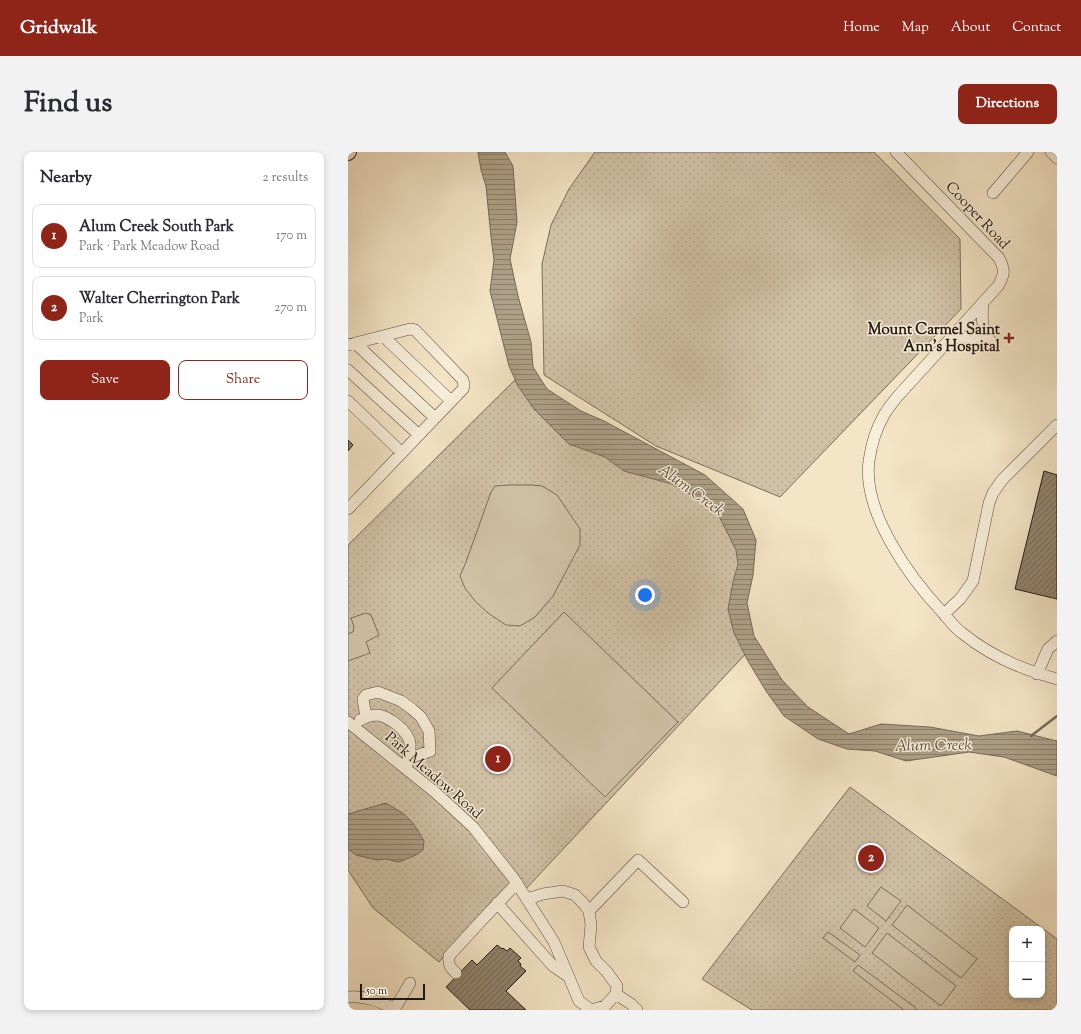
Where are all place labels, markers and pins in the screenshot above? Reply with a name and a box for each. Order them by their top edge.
place label: Mount Carmel Saint Ann's Hospital [868,320,1001,358]
marker: Mount Carmel Saint Ann's Hospital [1003,332,1015,344]
pin: 1 [485,744,511,774]
pin: 2 [858,843,884,873]

